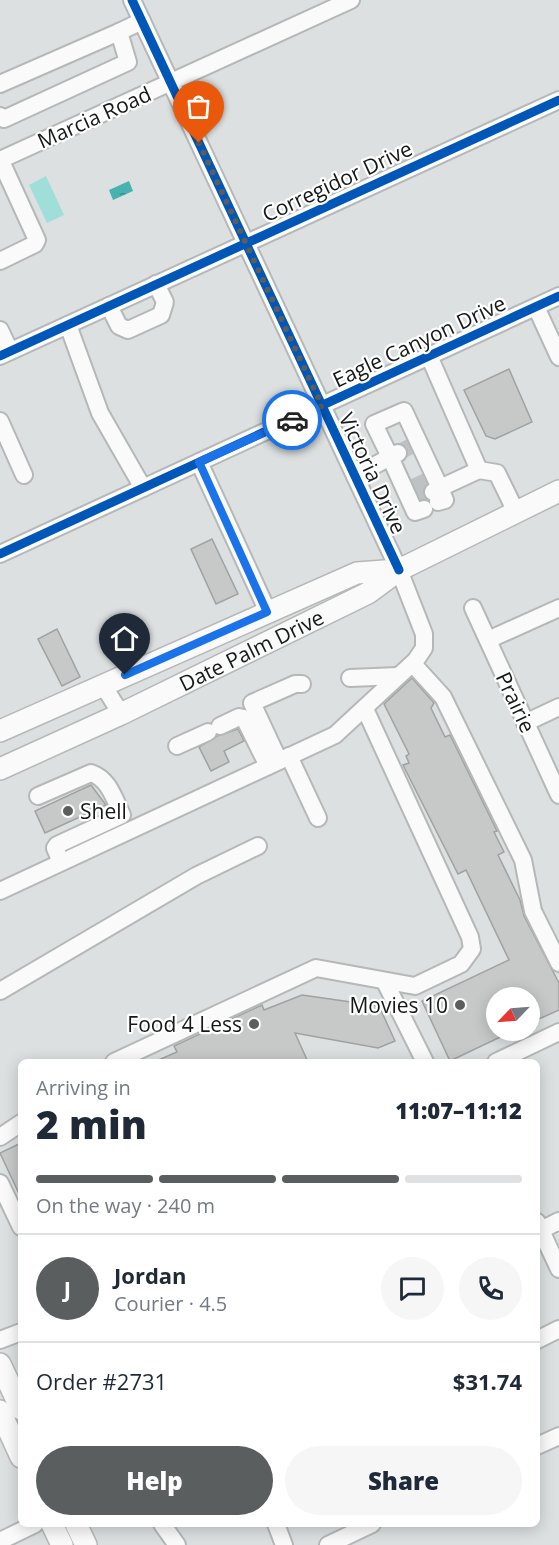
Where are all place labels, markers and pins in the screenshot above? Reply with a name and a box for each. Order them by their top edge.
pin [173,81,224,143]
pin [99,613,150,675]
place label: Shell [80,797,127,825]
marker: Shell [61,804,75,818]
place label: Movies 10 [349,991,448,1019]
marker: Movies 10 [453,998,467,1012]
place label: Food 4 Less [127,1010,242,1038]
marker: Food 4 Less [247,1017,261,1031]

